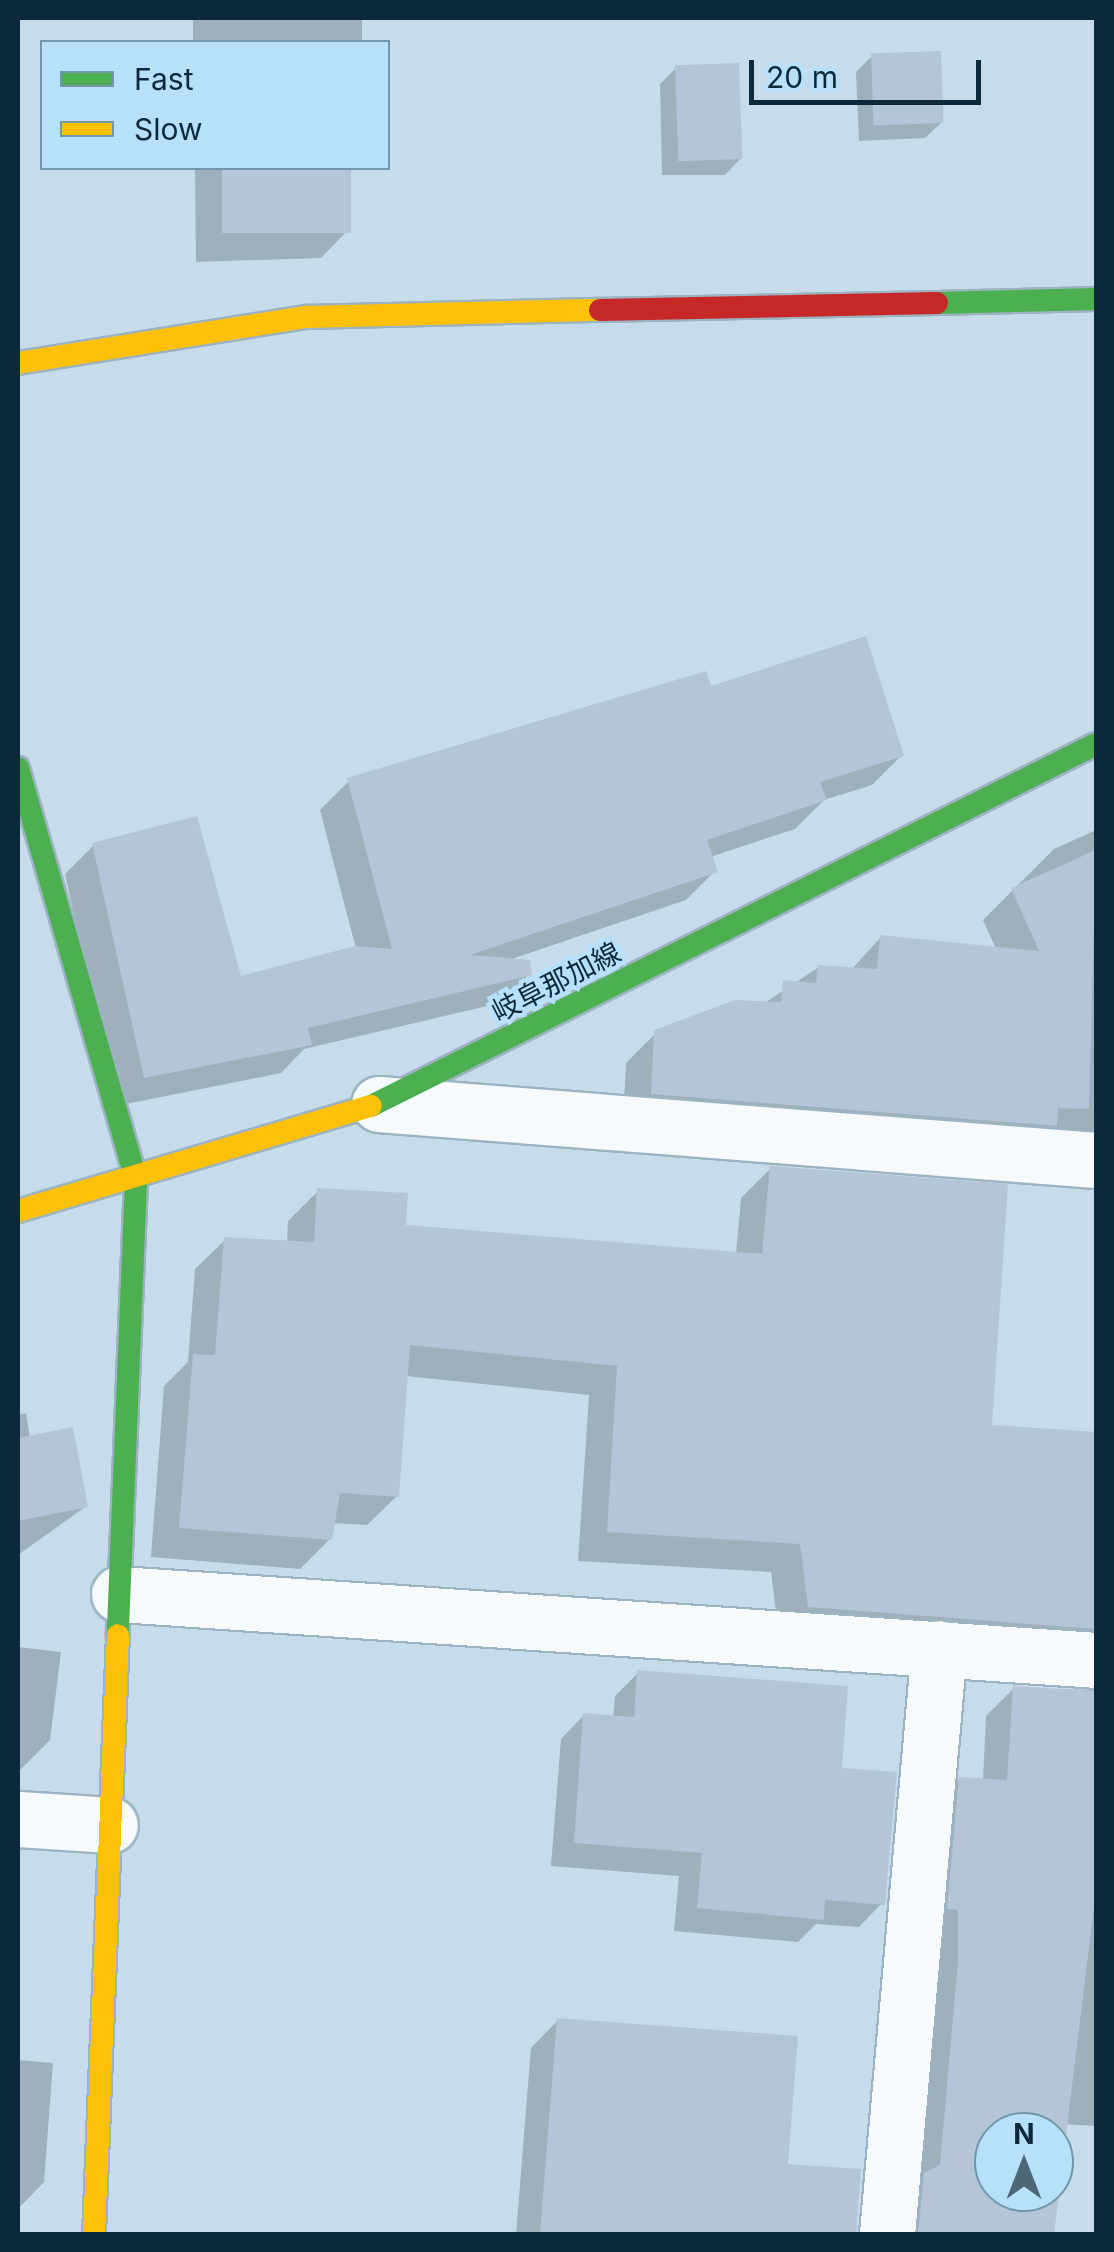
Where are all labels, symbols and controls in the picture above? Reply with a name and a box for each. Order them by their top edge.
legend [40,40,390,170]
scale bar [754,40,986,102]
text: 20 m [766,59,838,95]
text: Fast [134,61,193,97]
text: Slow [134,111,203,147]
street label: 岐阜那加線 [486,935,626,1029]
north arrow [974,2112,1074,2212]
text: N [1013,2117,1035,2151]

